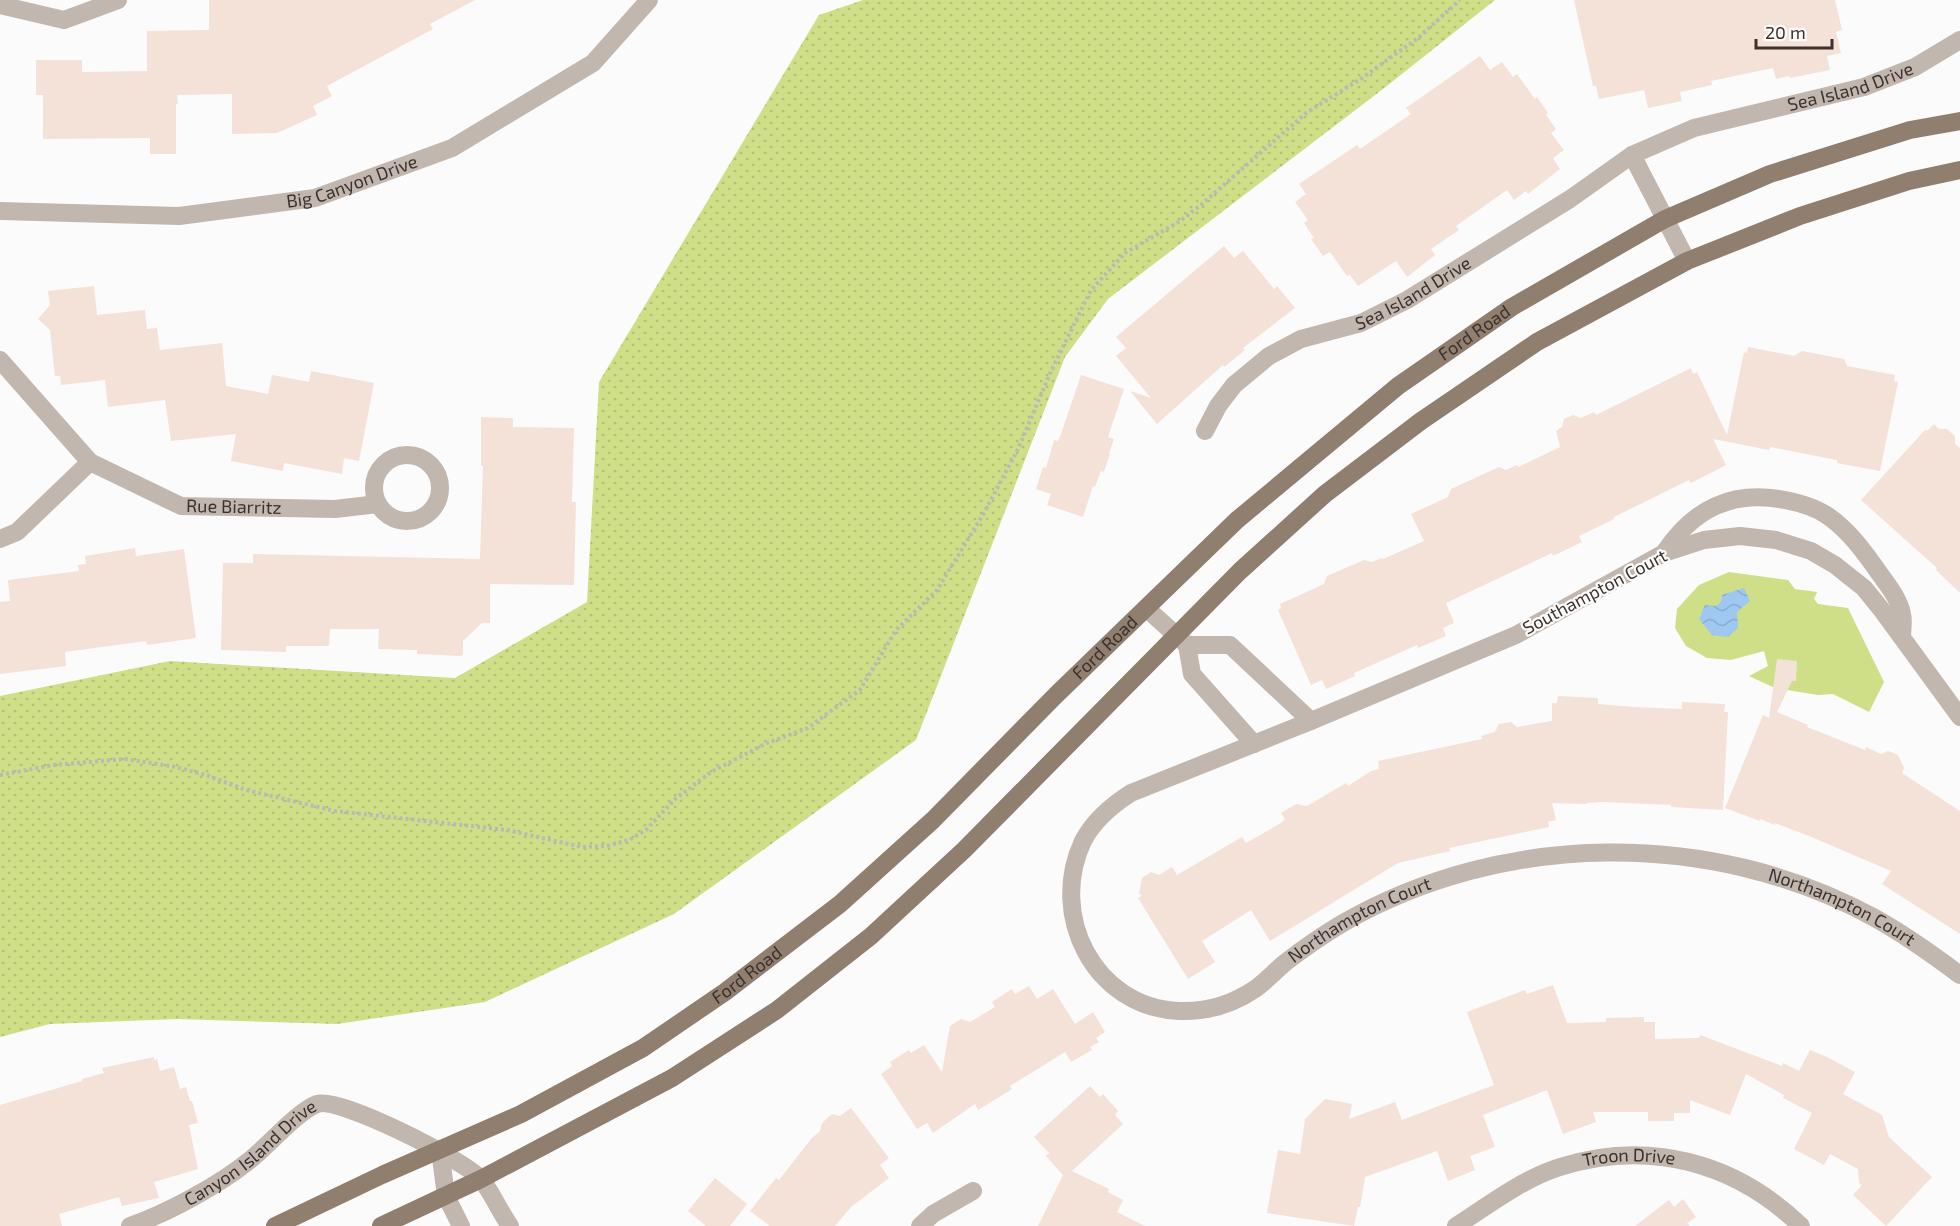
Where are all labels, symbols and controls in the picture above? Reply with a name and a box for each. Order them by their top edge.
scale bar [1756,12,1832,50]
text: 20 m [1765,21,1806,43]
street label: Sea Island Drive [1785,57,1916,115]
street label: Big Canyon Drive [285,150,420,212]
street label: Sea Island Drive [1353,251,1475,334]
street label: Ford Road [1434,300,1514,365]
street label: Rue Biarritz [186,494,282,518]
street label: Southampton Court [1519,544,1671,638]
street label: Ford Road [1067,610,1142,683]
street label: Northampton Court [1766,863,1920,950]
street label: Northampton Court [1283,872,1434,967]
street label: Ford Road [707,941,786,1008]
street label: Canyon Island Drive [180,1094,320,1210]
street label: Troon Drive [1580,1143,1677,1171]

